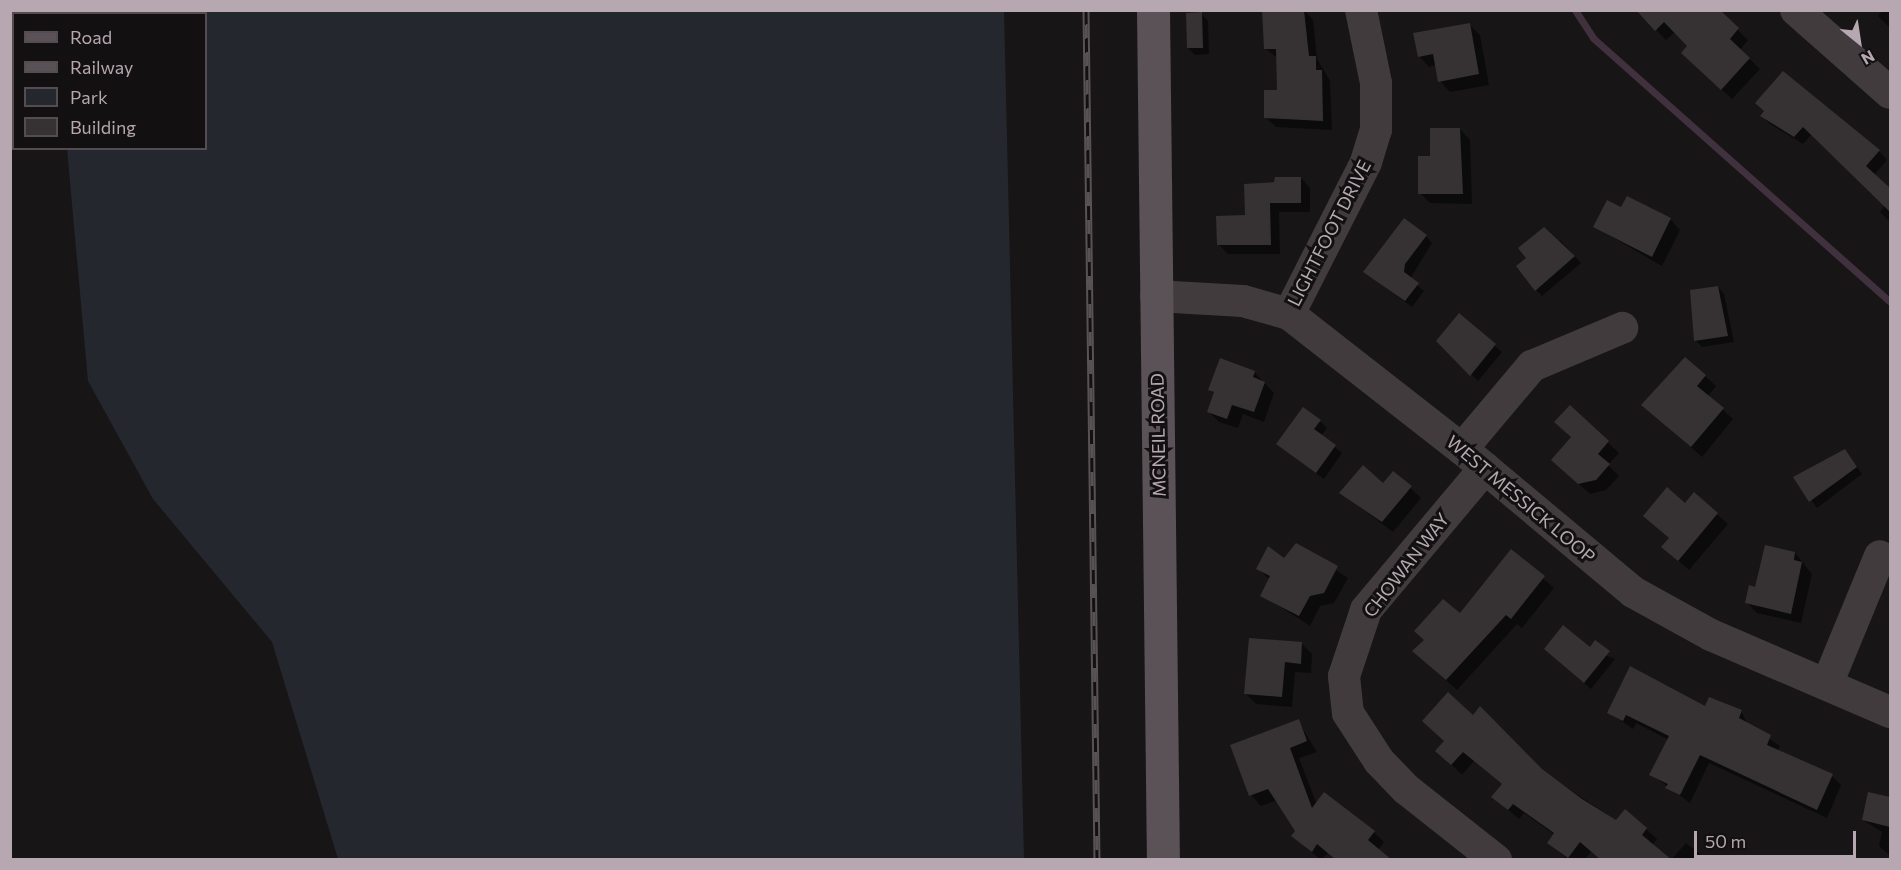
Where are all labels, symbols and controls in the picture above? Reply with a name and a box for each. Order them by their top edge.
legend [12,12,207,150]
north arrow [1829,12,1889,72]
text: Road [70,26,112,48]
text: N [1858,47,1878,69]
text: Railway [70,56,133,78]
text: Park [70,86,108,108]
text: Building [70,116,136,138]
street label: LIGHTFOOT DRIVE [1283,156,1375,310]
street label: MCNEIL ROAD [1146,373,1170,497]
street label: WEST MESSICK LOOP [1442,431,1600,567]
street label: CHOWAN WAY [1359,509,1453,621]
scale bar [1697,819,1859,857]
text: 50 m [1705,830,1746,852]

